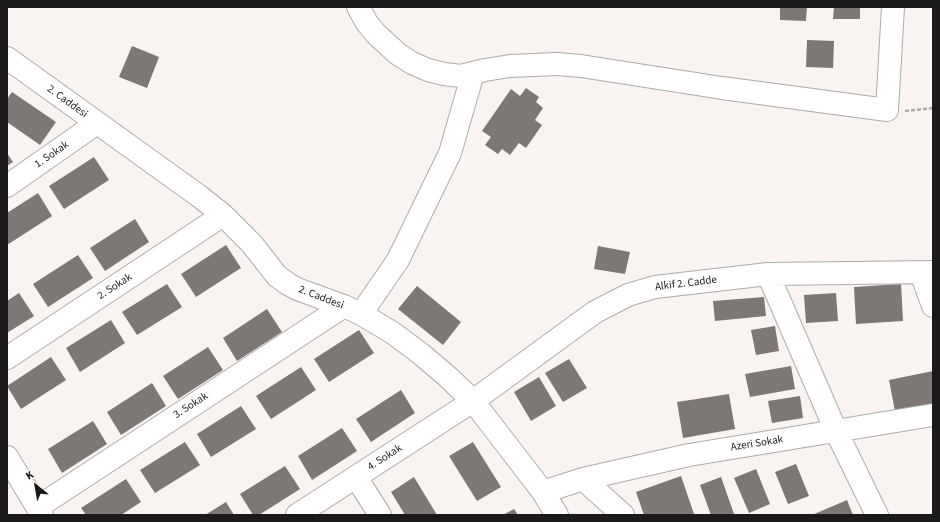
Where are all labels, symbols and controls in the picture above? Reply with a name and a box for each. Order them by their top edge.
street label: 2. Caddesi [44,83,90,121]
street label: 1. Sokak [32,139,72,171]
street label: 2. Sokak [95,271,135,303]
street label: Alkif 2. Cadde [654,274,718,294]
street label: 2. Caddesi [297,283,345,313]
street label: 3. Sokak [171,390,211,422]
street label: Azeri Sokak [730,433,784,455]
street label: 4. Sokak [365,442,405,474]
north arrow [16,466,56,506]
text: K [23,467,36,483]

